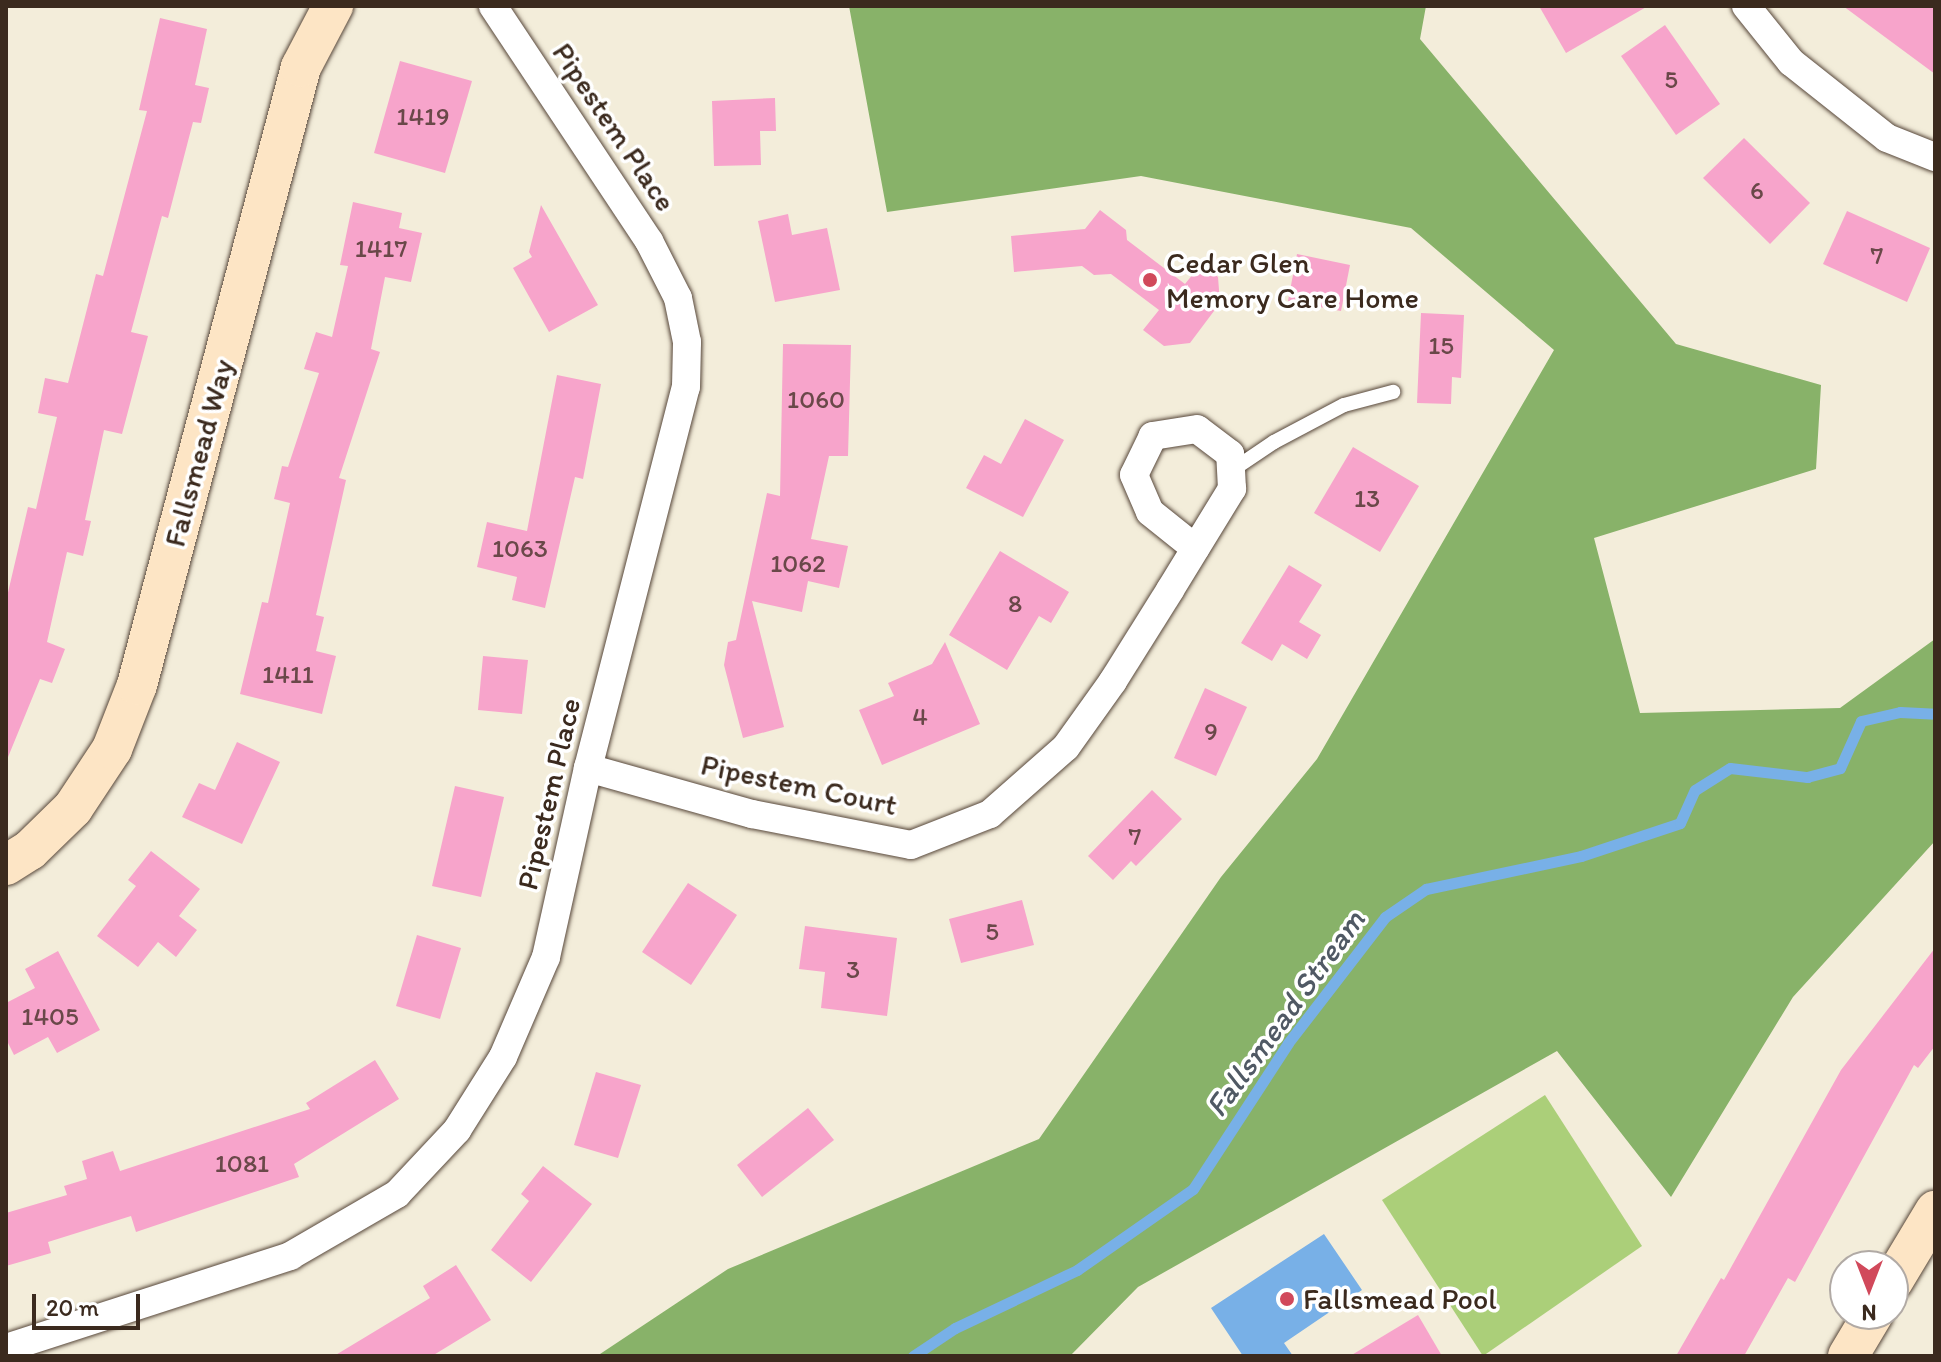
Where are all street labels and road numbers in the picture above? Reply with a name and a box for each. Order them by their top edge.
street label: Pipestem Place [545,36,683,218]
street label: Fallsmead Way [157,355,241,551]
street label: Pipestem Place [510,695,588,893]
street label: Pipestem Court [697,747,901,823]

